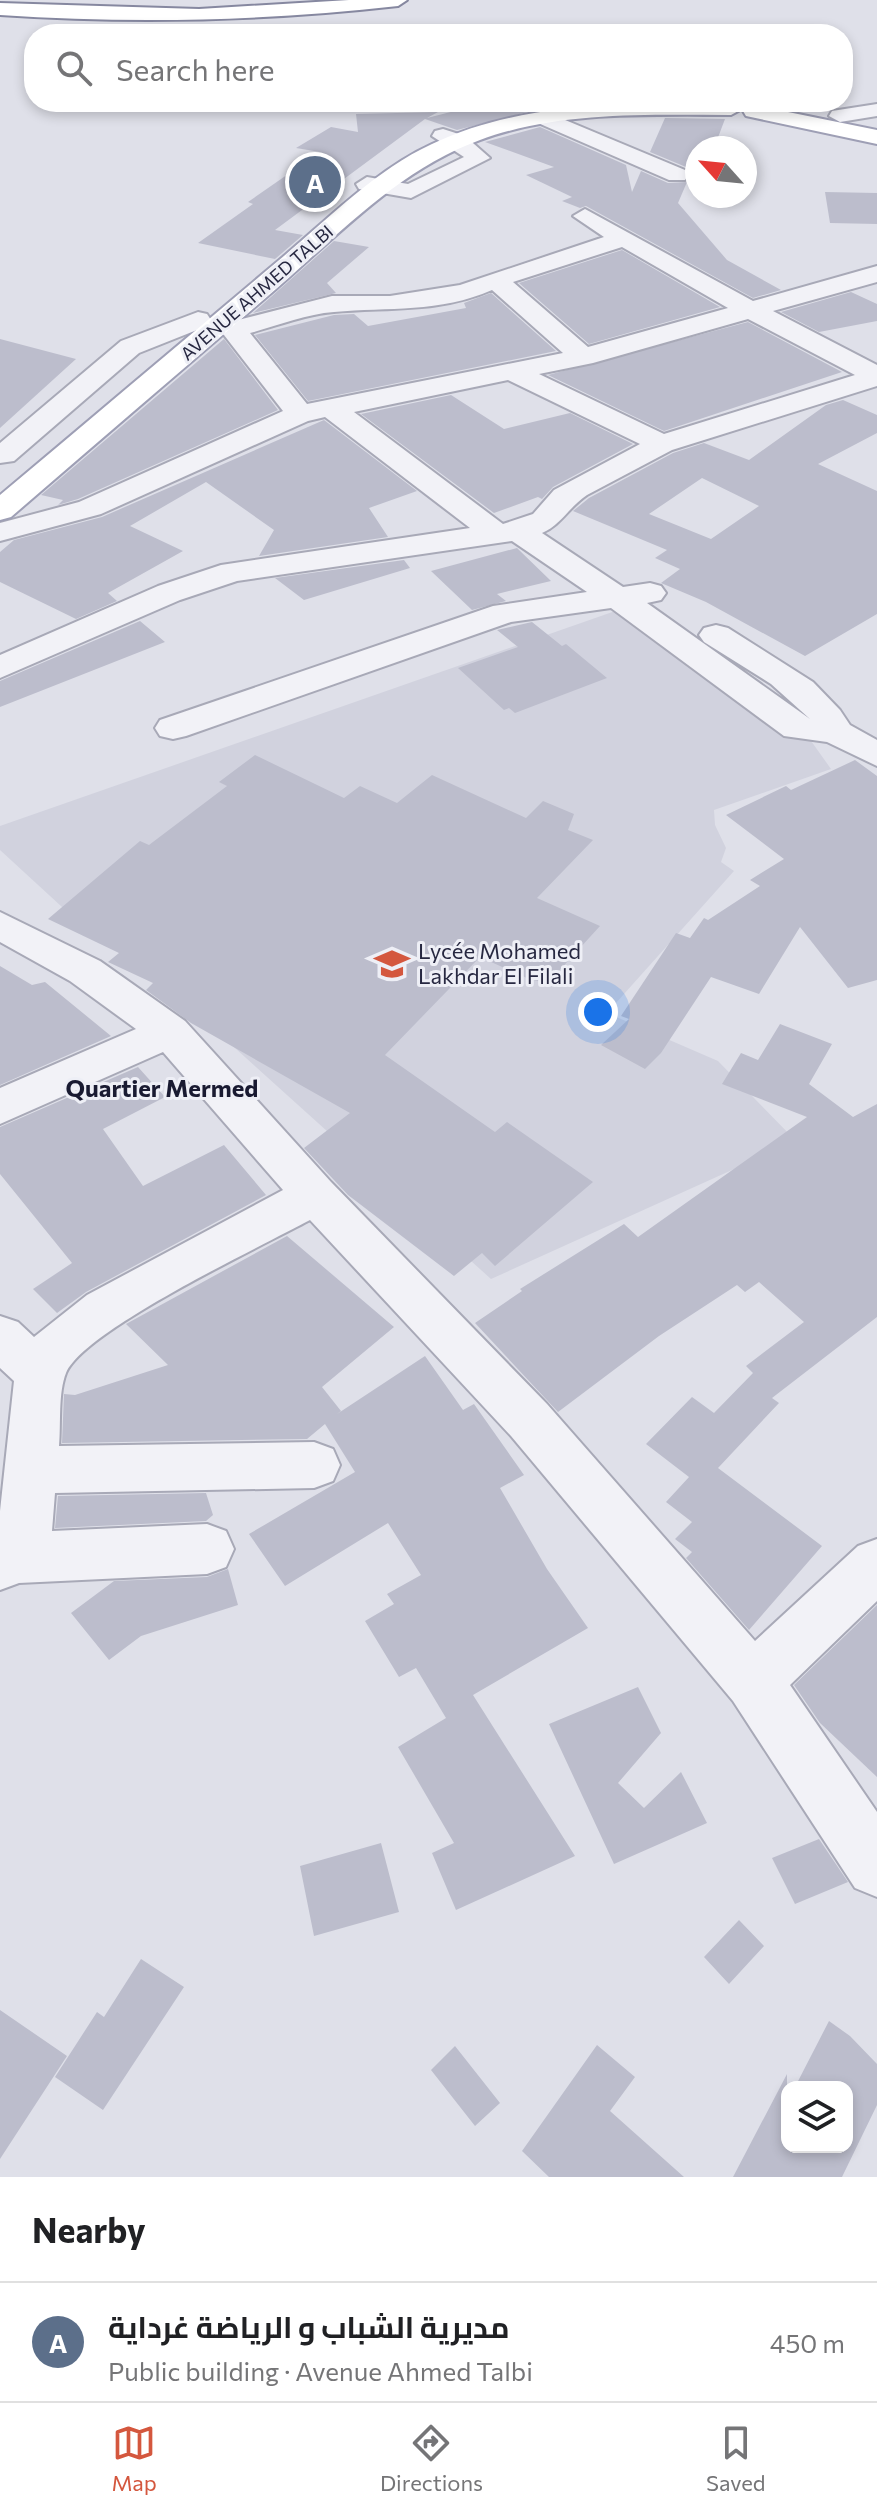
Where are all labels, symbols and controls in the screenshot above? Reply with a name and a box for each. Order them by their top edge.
search box [24,24,853,112]
icon: search [52,46,96,90]
text: Search here [116,50,275,87]
north arrow [685,136,757,208]
pin: A [289,152,341,212]
street label: AVENUE AHMED TALBI [176,220,337,364]
place label: Lycée Mohamed Lakhdar El Filali [418,937,581,989]
school or university icon: Lycée Mohamed Lakhdar El Filali [373,945,411,983]
your location [578,992,618,1032]
district label: Quartier Mermed [66,1073,258,1102]
map controls [781,2081,853,2153]
button: layers [781,2081,853,2153]
text: Nearby [32,2208,146,2250]
text: مديرية الشباب و الرياضة غرداية [108,2307,509,2344]
text: A [49,2327,67,2358]
text: 450 m [770,2327,845,2358]
text: Public building · Avenue Ahmed Talbi [108,2355,533,2386]
tab: Map [112,2421,157,2496]
tab: Directions [380,2421,483,2496]
tab: Saved [706,2421,765,2496]

